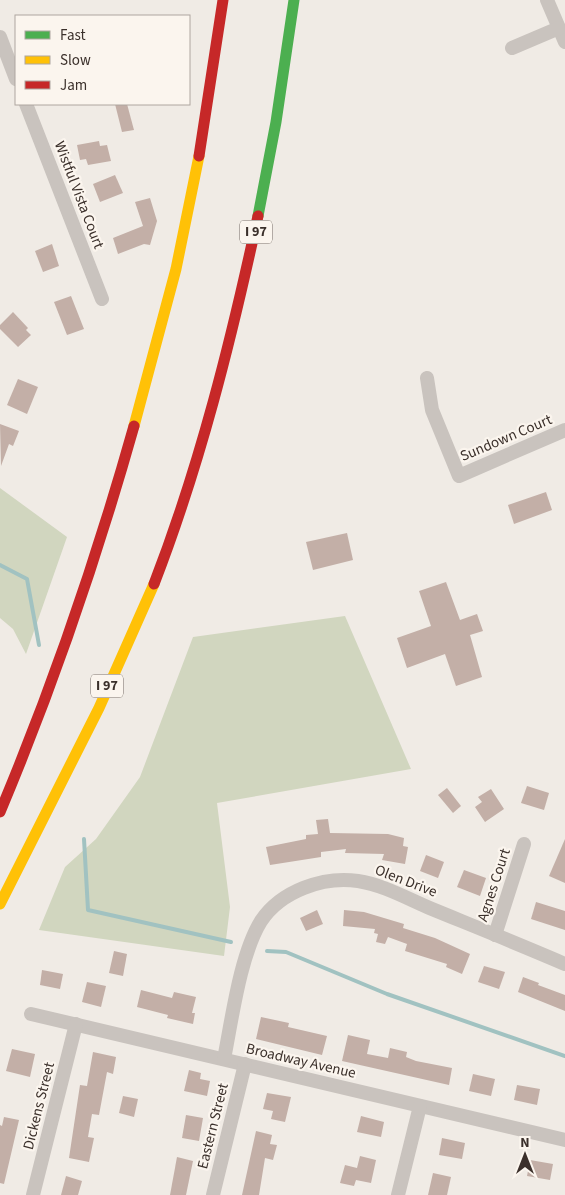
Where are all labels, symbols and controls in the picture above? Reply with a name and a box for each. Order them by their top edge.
legend [15,15,190,105]
text: Fast [60,25,86,46]
text: Slow [60,50,91,71]
text: Jam [60,75,87,96]
street label: Wistful Vista Court [49,138,109,252]
road number: I 97 [240,220,272,243]
street label: Sundown Court [457,409,555,467]
road number: I 97 [91,674,123,698]
street label: Agnes Court [472,846,516,924]
street label: Olen Drive [372,860,440,902]
street label: Broadway Avenue [244,1038,358,1084]
street label: Dickens Street [18,1060,60,1152]
street label: Eastern Street [192,1081,234,1171]
north arrow [500,1130,550,1180]
text: N [520,1133,530,1153]

